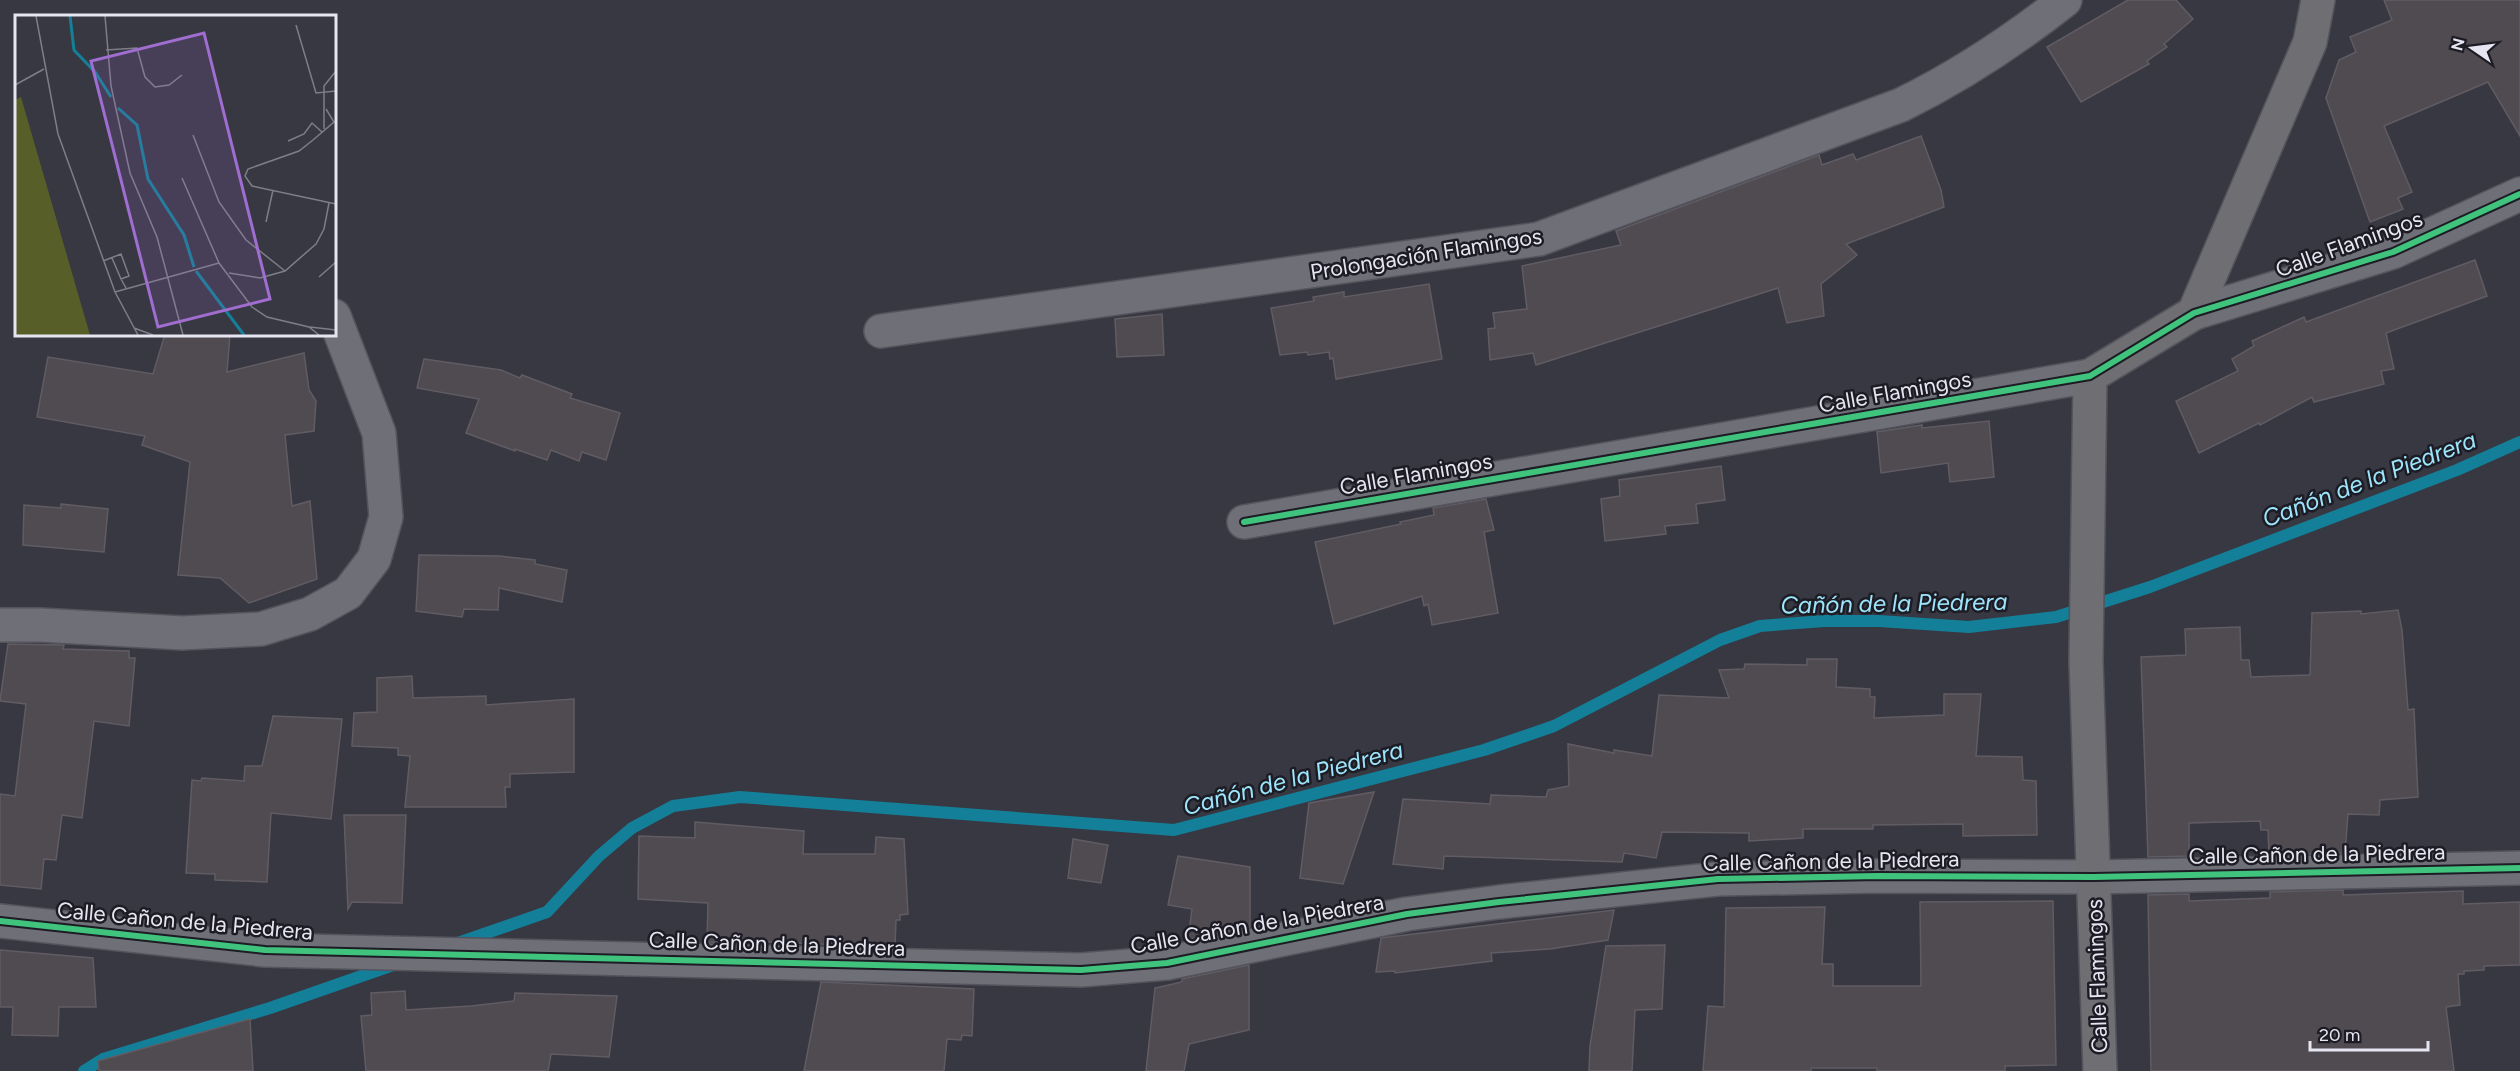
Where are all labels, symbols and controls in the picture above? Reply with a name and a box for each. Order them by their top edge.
inset map [15,15,336,336]
north arrow [2442,18,2502,78]
text: N [2447,36,2469,53]
street label: Calle Flamingos [2272,205,2426,283]
street label: Prolongación Flamingos [1308,222,1544,286]
street label: Calle Flamingos [1817,365,1973,419]
water label: Cañón de la Piedrera [2258,425,2480,533]
street label: Calle Flamingos [1338,447,1494,501]
water label: Cañón de la Piedrera [1780,587,2008,619]
water label: Cañón de la Piedrera [1180,735,1406,821]
street label: Calle Cañon de la Piedrera [2188,838,2446,870]
street label: Calle Cañon de la Piedrera [1702,845,1960,877]
street label: Calle Cañon de la Piedrera [1128,888,1386,960]
street label: Calle Cañon de la Piedrera [56,896,314,946]
street label: Calle Flamingos [2081,898,2113,1054]
street label: Calle Cañon de la Piedrera [648,926,906,962]
scale bar [2310,1014,2428,1052]
text: 20 m [2319,1024,2360,1046]

